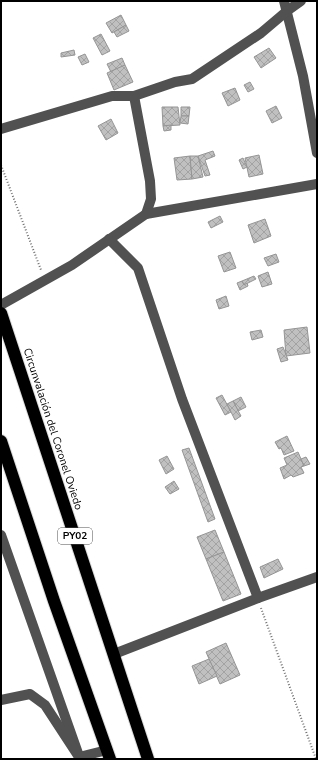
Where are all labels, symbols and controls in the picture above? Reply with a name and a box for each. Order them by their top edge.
street label: Circunvalación del Coronel Oviedo [20,346,86,512]
road number: PY02 [58,528,92,544]

